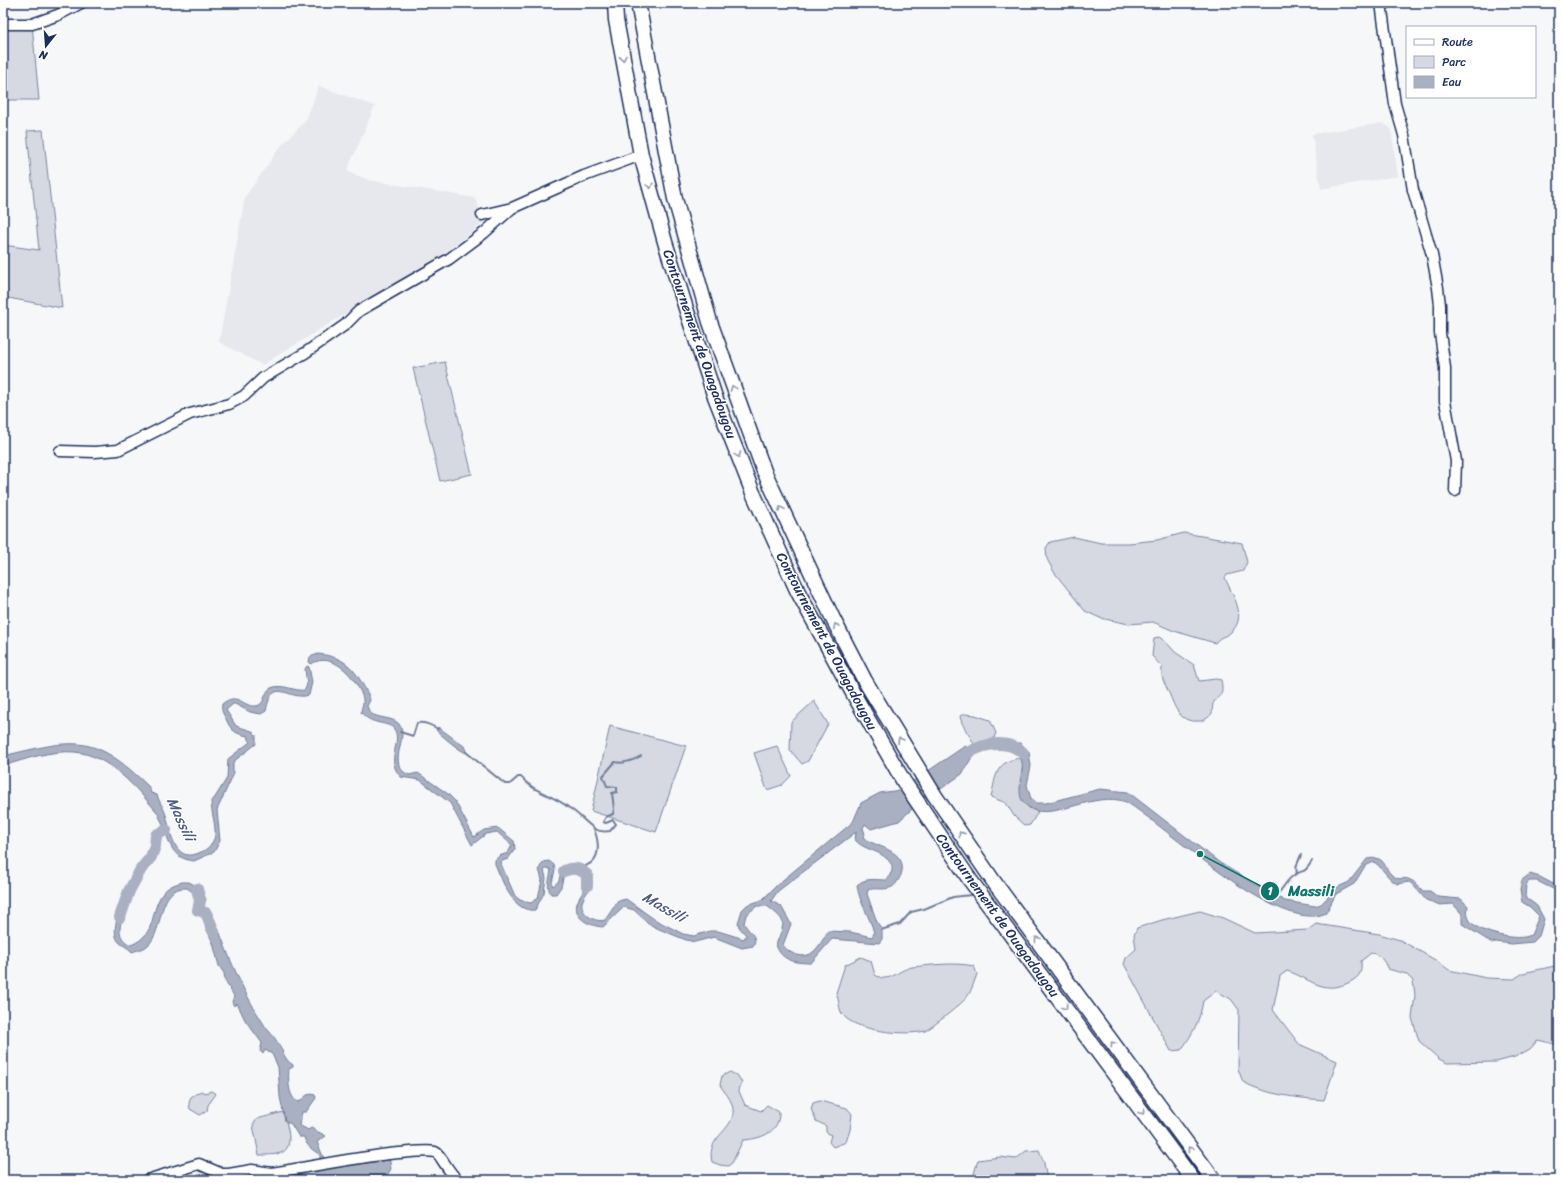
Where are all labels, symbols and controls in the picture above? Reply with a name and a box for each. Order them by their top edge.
north arrow [26,26,66,66]
legend [1406,26,1536,98]
text: Route [1442,31,1473,53]
text: N [36,45,51,66]
text: Parc [1442,51,1466,73]
one-way arrow [618,55,627,62]
text: Eau [1442,71,1462,93]
one-way arrow [645,182,654,189]
street label: Contournement de Ouagadougou [655,246,744,443]
one-way arrow [730,384,738,391]
one-way arrow [734,452,742,459]
one-way arrow [778,505,786,513]
street label: Contournement de Ouagadougou [769,548,885,735]
one-way arrow [833,623,841,631]
one-way arrow [897,737,905,744]
water label: Massili [159,793,204,848]
street label: Contournement de Ouagadougou [929,827,1066,1003]
one-way arrow [959,831,966,838]
callout: Massili [1260,877,1342,904]
text: Massili [1287,878,1335,904]
text: 1 [1267,880,1273,902]
water label: Massili [638,884,693,931]
one-way arrow [1034,936,1041,943]
one-way arrow [1060,1003,1067,1010]
one-way arrow [1110,1041,1118,1048]
one-way arrow [1138,1108,1145,1115]
one-way arrow [1187,1146,1195,1153]

